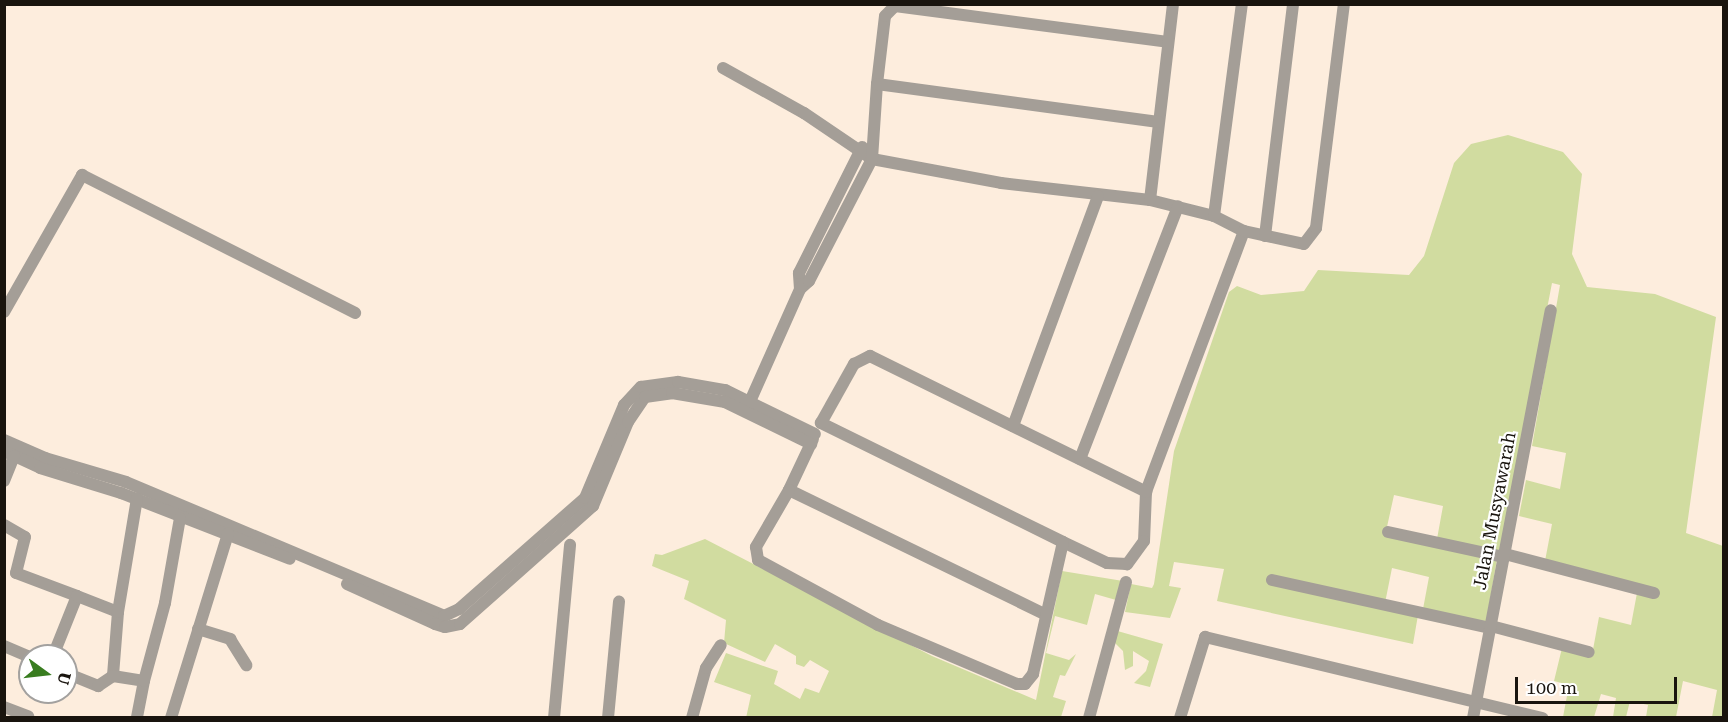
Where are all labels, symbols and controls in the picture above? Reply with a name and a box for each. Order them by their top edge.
street label: Jalan Musyawarah [1469,430,1521,592]
north arrow [18,644,78,704]
scale bar [1518,665,1680,703]
text: U [53,670,75,687]
text: 100 m [1526,677,1577,698]

